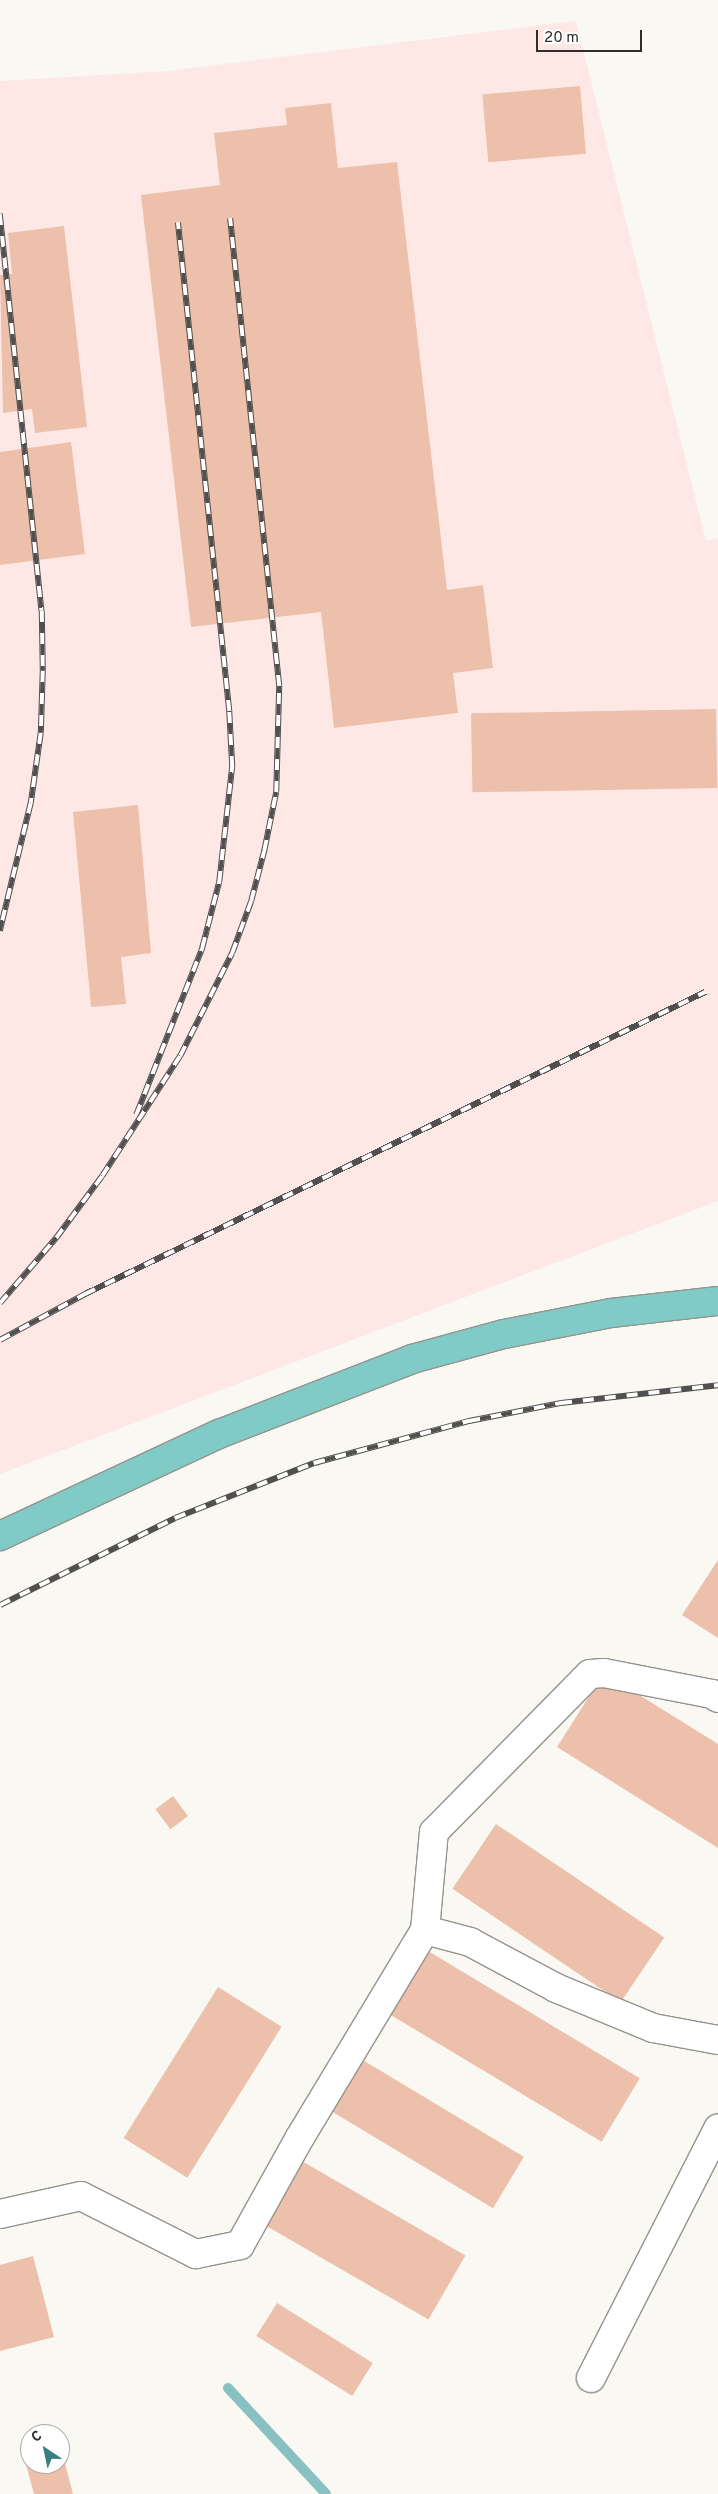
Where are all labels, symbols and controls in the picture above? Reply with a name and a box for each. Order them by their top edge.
scale bar [538,20,644,52]
text: 20 m [544,29,579,48]
north arrow [20,2424,70,2474]
text: С [28,2427,45,2447]

